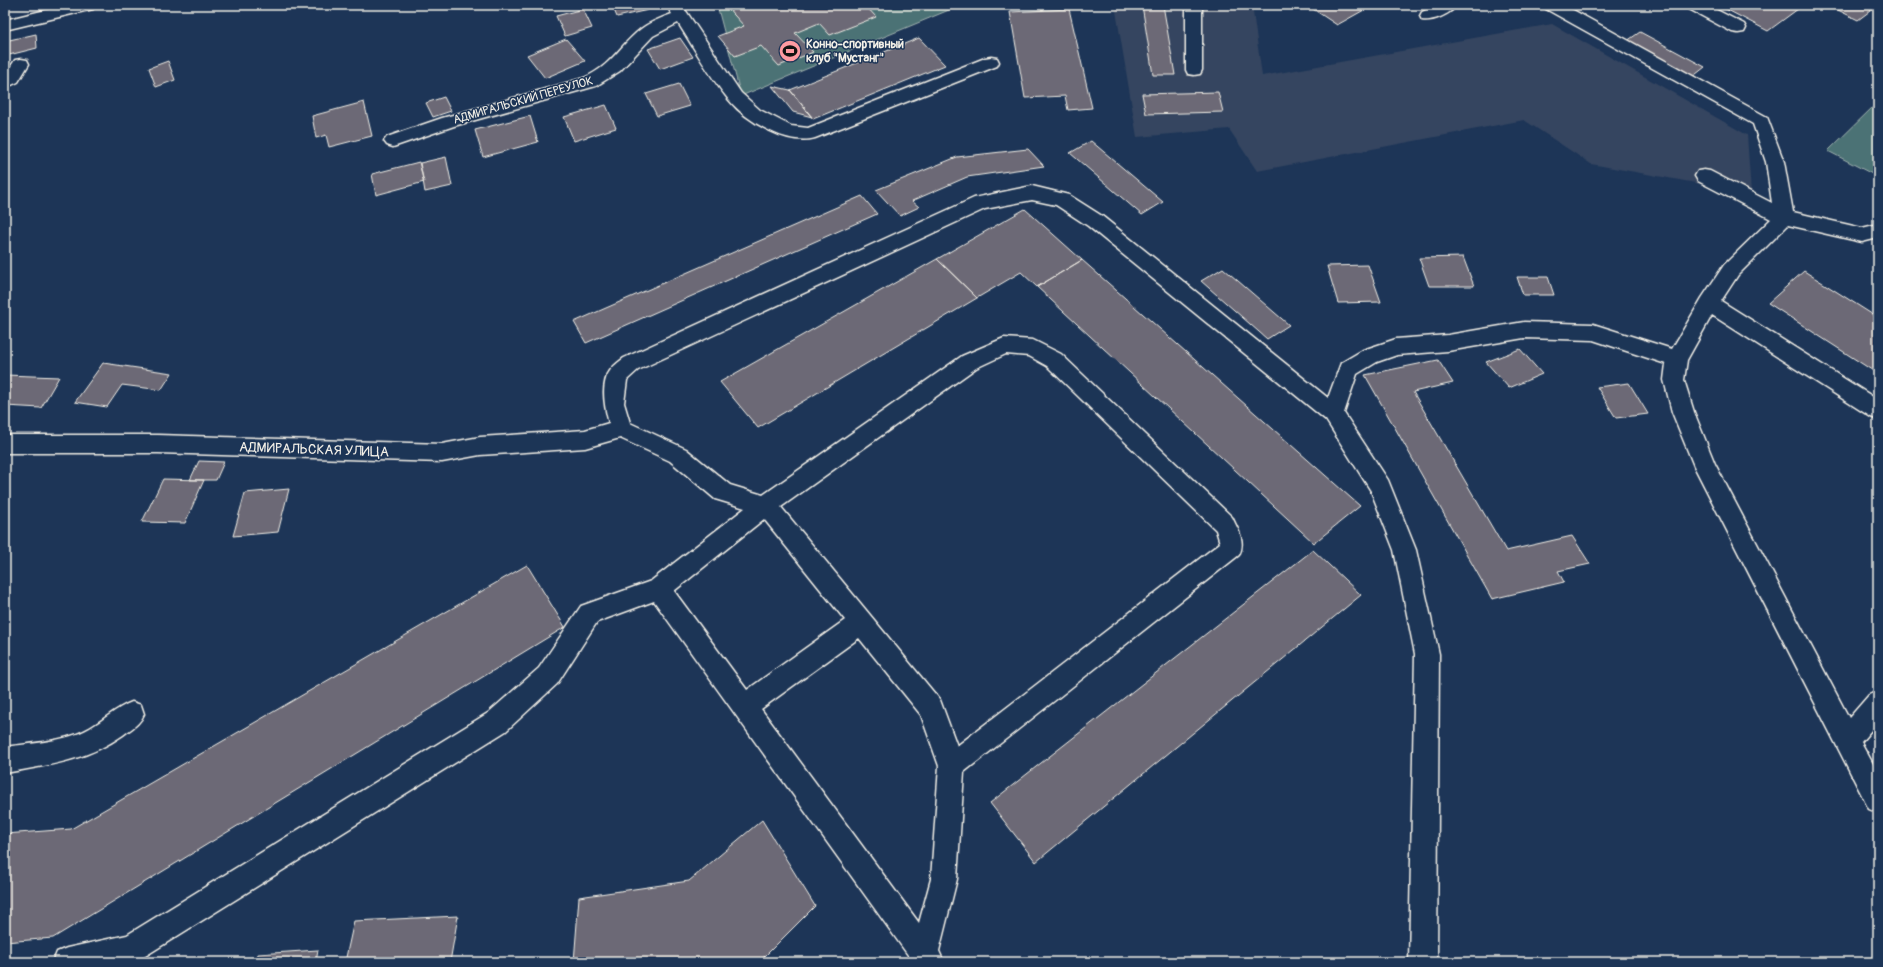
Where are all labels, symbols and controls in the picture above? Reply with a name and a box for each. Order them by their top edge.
place label: Конно-спортивный клуб "Мустанг" [806,37,904,66]
sports icon: Конно-спортивный клуб "Мустанг" [777,38,803,64]
street label: АДМИРАЛЬСКИЙ ПЕРЕУЛОК [451,73,595,128]
street label: АДМИРАЛЬСКАЯ УЛИЦА [239,438,389,461]

